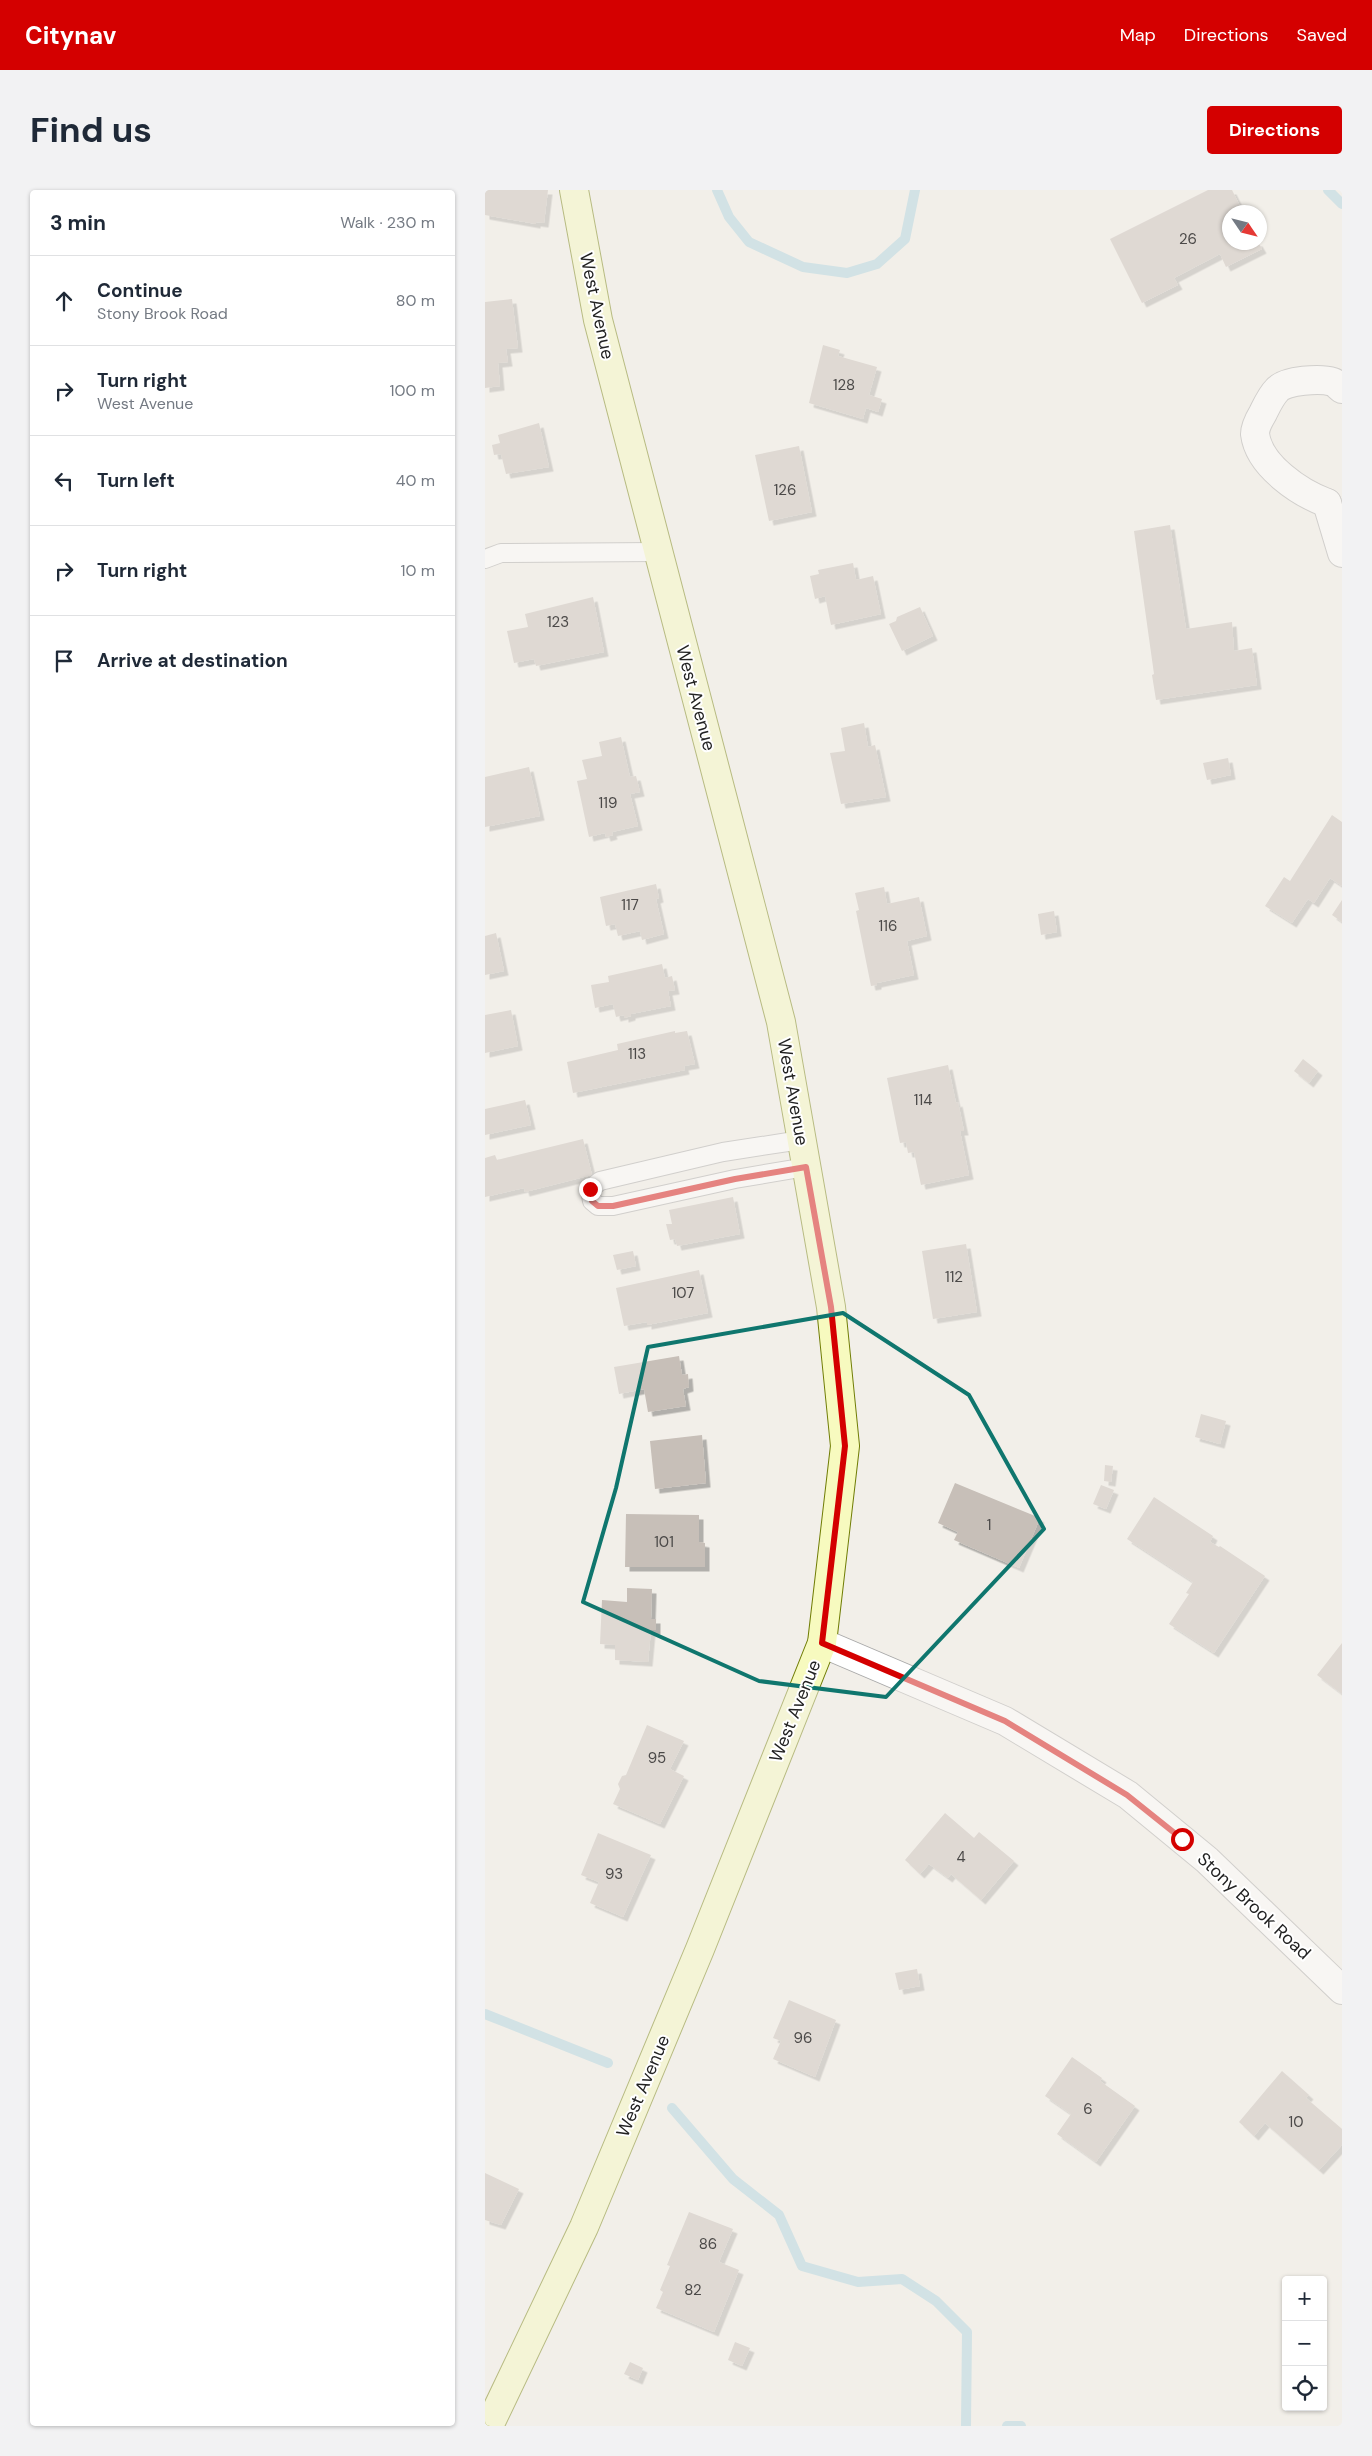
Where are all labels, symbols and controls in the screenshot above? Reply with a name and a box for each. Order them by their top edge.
text: Citynav [25,20,116,51]
text: Map [1120,23,1156,47]
text: Directions [1184,23,1269,47]
text: Saved [1297,23,1347,47]
button: Directions [1207,106,1342,154]
text: Find us [30,107,152,153]
north arrow [1222,205,1267,250]
text: 3 min [50,209,106,237]
text: Walk · 230 m [340,212,435,233]
house number: 26 [1179,229,1197,249]
street label: West Avenue [574,250,620,362]
text: Continue [97,278,183,303]
icon: ahead [50,287,78,315]
text: 80 m [396,290,435,311]
text: Stony Brook Road [97,303,228,324]
text: Turn right [97,368,187,393]
house number: 128 [833,375,855,395]
icon: right [50,377,78,405]
text: 100 m [390,380,435,401]
text: West Avenue [97,393,193,414]
icon: left [50,467,78,495]
text: Turn left [97,468,175,493]
text: 40 m [396,470,435,491]
house number: 126 [774,480,796,500]
icon: right [50,557,78,585]
text: Turn right [97,558,187,583]
text: 10 m [401,560,435,581]
house number: 123 [547,612,569,632]
street label: West Avenue [670,643,722,753]
icon: arrive [50,647,78,675]
text: Arrive at destination [97,648,288,673]
house number: 119 [599,793,617,813]
house number: 117 [621,895,639,915]
house number: 116 [879,916,897,936]
street label: West Avenue [772,1037,814,1147]
house number: 113 [628,1044,646,1064]
house number: 114 [914,1090,932,1110]
route end [579,1178,602,1201]
house number: 112 [945,1267,963,1287]
house number: 107 [672,1283,694,1303]
house number: 1 [987,1515,991,1535]
house number: 101 [654,1532,674,1552]
street label: West Avenue [764,1656,826,1766]
house number: 95 [648,1748,666,1768]
route start [1171,1828,1194,1851]
house number: 4 [956,1847,966,1867]
street label: Stony Brook Road [1192,1847,1316,1965]
house number: 93 [605,1864,623,1884]
house number: 96 [794,2028,812,2048]
street label: West Avenue [611,2031,675,2141]
house number: 6 [1083,2099,1093,2119]
house number: 10 [1289,2112,1303,2132]
house number: 86 [699,2234,717,2254]
map controls [1282,2276,1327,2411]
button: + [1282,2276,1327,2321]
house number: 82 [684,2280,702,2300]
button: − [1282,2321,1327,2366]
button: locate [1282,2366,1327,2411]

